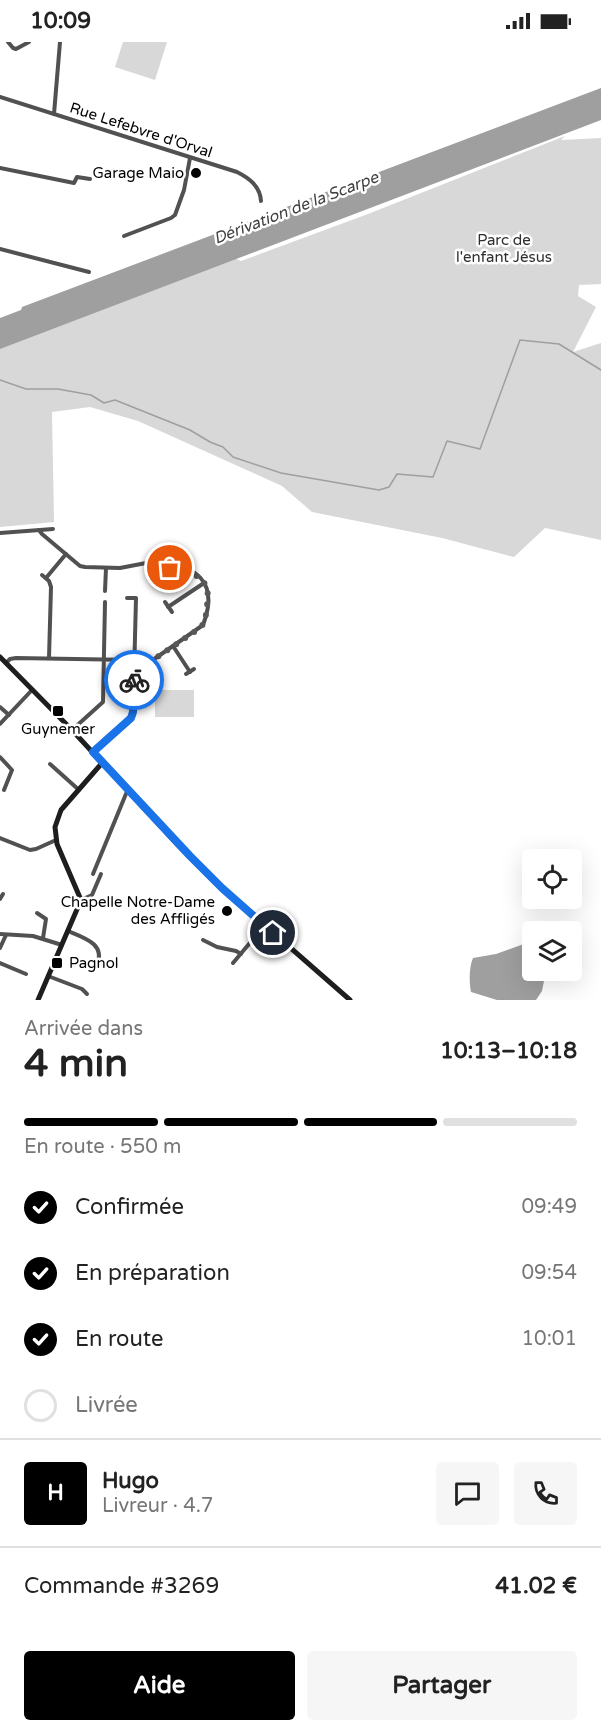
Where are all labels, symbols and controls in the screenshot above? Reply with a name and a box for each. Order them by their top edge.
text: 10:09 [30,8,91,34]
street label: Rue Lefebvre d'Orval [67,98,215,162]
place label: Garage Maio [92,164,184,182]
marker: Garage Maio [189,166,203,180]
water label: Dérivation de la Scarpe [211,167,382,249]
park label: Parc de l'enfant Jésus [456,231,552,266]
pin [144,542,195,593]
icon: bag [153,551,186,584]
courier [104,650,164,710]
icon: bike [118,664,151,697]
marker: Guynemer [51,704,65,718]
place label: Guynemer [21,720,95,738]
map controls [522,849,582,981]
button: locate [522,849,582,909]
place label: Chapelle Notre-Dame des Affligés [61,893,215,928]
marker: Chapelle Notre-Dame des Affligés [220,904,234,918]
pin [247,907,298,958]
icon: home [256,916,289,949]
button: layers [522,921,582,981]
place label: Pagnol [69,954,119,972]
marker: Pagnol [50,956,64,970]
text: Arrivée dans [24,1017,143,1041]
text: 10:13–10:18 [440,1038,577,1064]
text: 4 min [24,1040,128,1087]
text: En route · 550 m [24,1135,181,1159]
icon: check [24,1191,57,1224]
text: Confirmée [75,1194,184,1220]
text: 09:49 [522,1195,577,1219]
icon: check [24,1257,57,1290]
text: En préparation [75,1260,230,1286]
text: 09:54 [522,1261,577,1285]
icon: check [24,1323,57,1356]
text: En route [75,1326,164,1352]
text: 10:01 [522,1327,577,1351]
text: Livrée [75,1392,138,1418]
button: chat [436,1462,499,1525]
button: phone [514,1462,577,1525]
text: Hugo [102,1468,159,1494]
text: H [47,1480,64,1506]
text: Livreur · 4.7 [102,1494,213,1518]
text: Commande #3269 [24,1573,219,1599]
text: 41.02 € [495,1573,577,1599]
button: Aide [24,1651,295,1720]
button: Partager [307,1651,577,1720]

